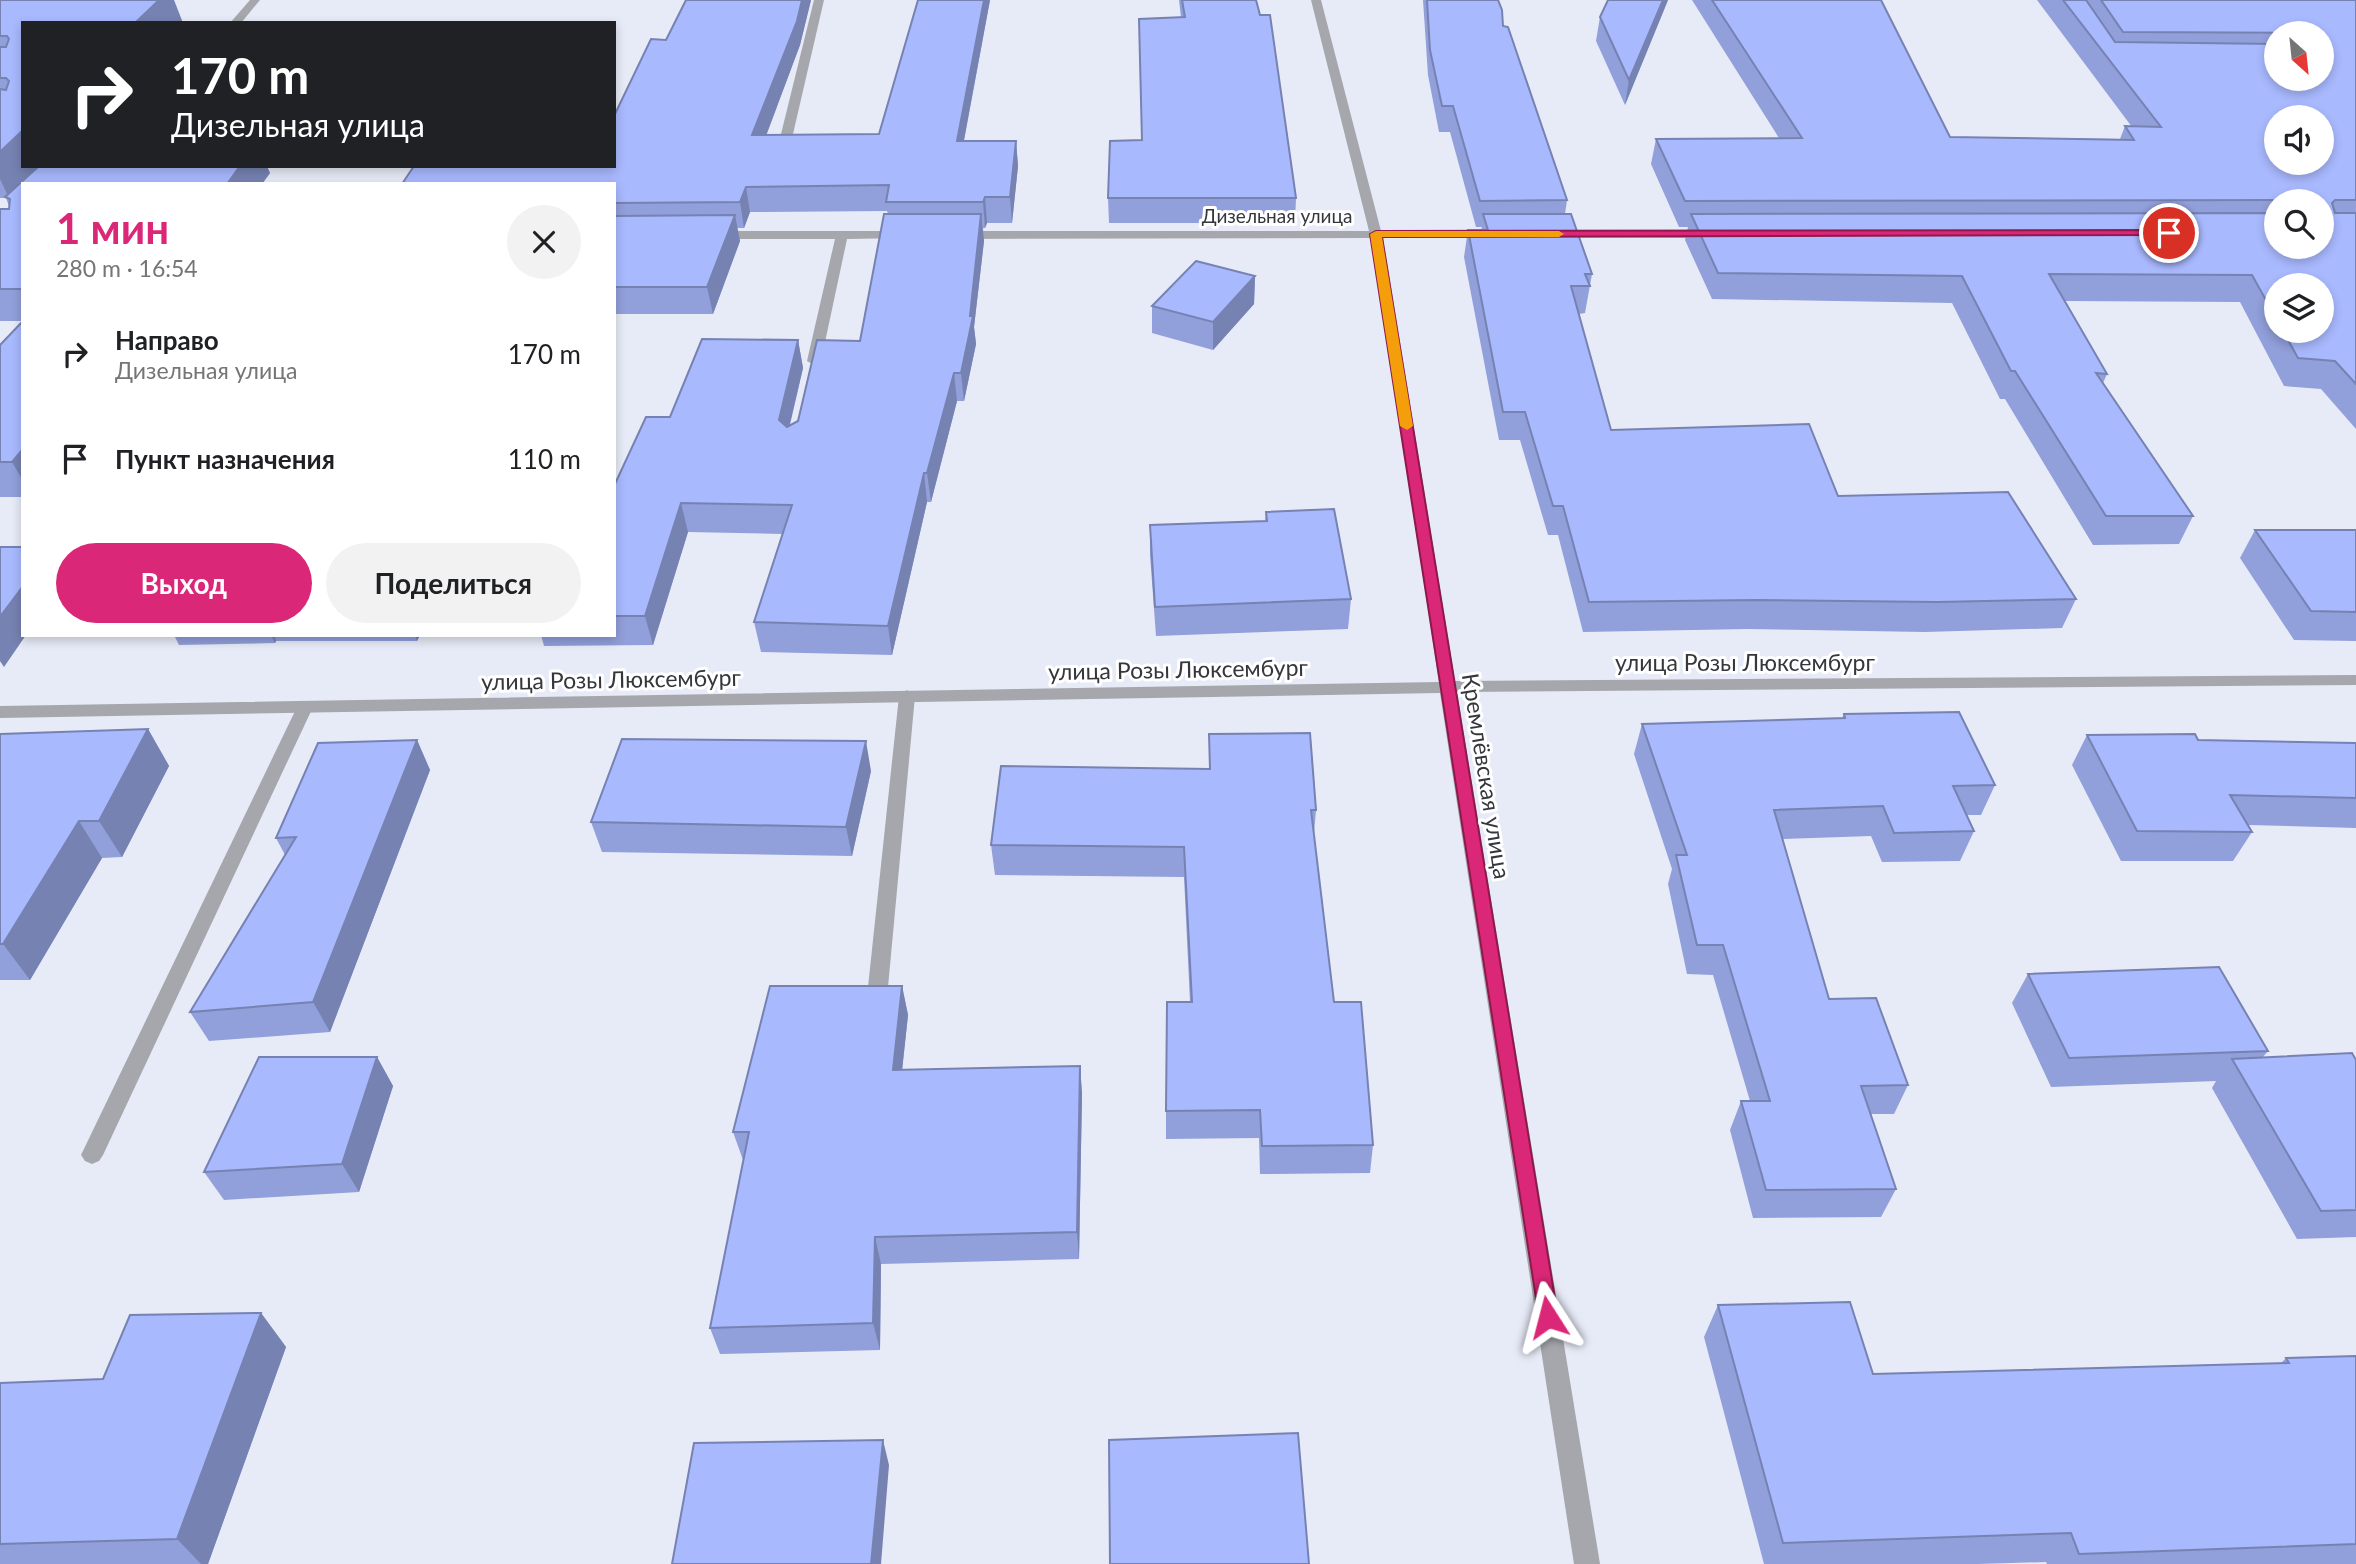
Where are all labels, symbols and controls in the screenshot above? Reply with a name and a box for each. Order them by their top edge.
north arrow [2264,21,2334,91]
map controls [2264,21,2334,343]
text: 170 m [171,46,309,104]
icon: right [56,49,147,140]
text: Дизельная улица [171,105,425,144]
button: sound [2264,105,2334,175]
button: search [2264,189,2334,259]
text: 1 мин [56,203,169,253]
pin [2139,203,2199,263]
street label: Дизельная улица [1202,204,1352,227]
button: close [507,205,581,279]
icon: arrive [2150,214,2188,252]
text: 280 m · 16:54 [56,254,198,282]
button: layers [2264,273,2334,343]
text: Направо [115,324,219,356]
icon: right [56,335,94,373]
text: 170 m [508,338,581,370]
text: Дизельная улица [115,356,297,384]
icon: arrive [56,440,94,478]
text: Пункт назначения [115,443,335,475]
text: 110 m [508,443,581,475]
button: Выход [56,543,312,623]
button: Поделиться [326,543,581,623]
street label: улица Розы Люксембург [1615,648,1875,676]
street label: улица Розы Люксембург [1048,653,1309,685]
street label: улица Розы Люксембург [481,663,742,695]
street label: Кремлёвская улица [1457,671,1517,881]
position arrow [1511,1280,1585,1354]

